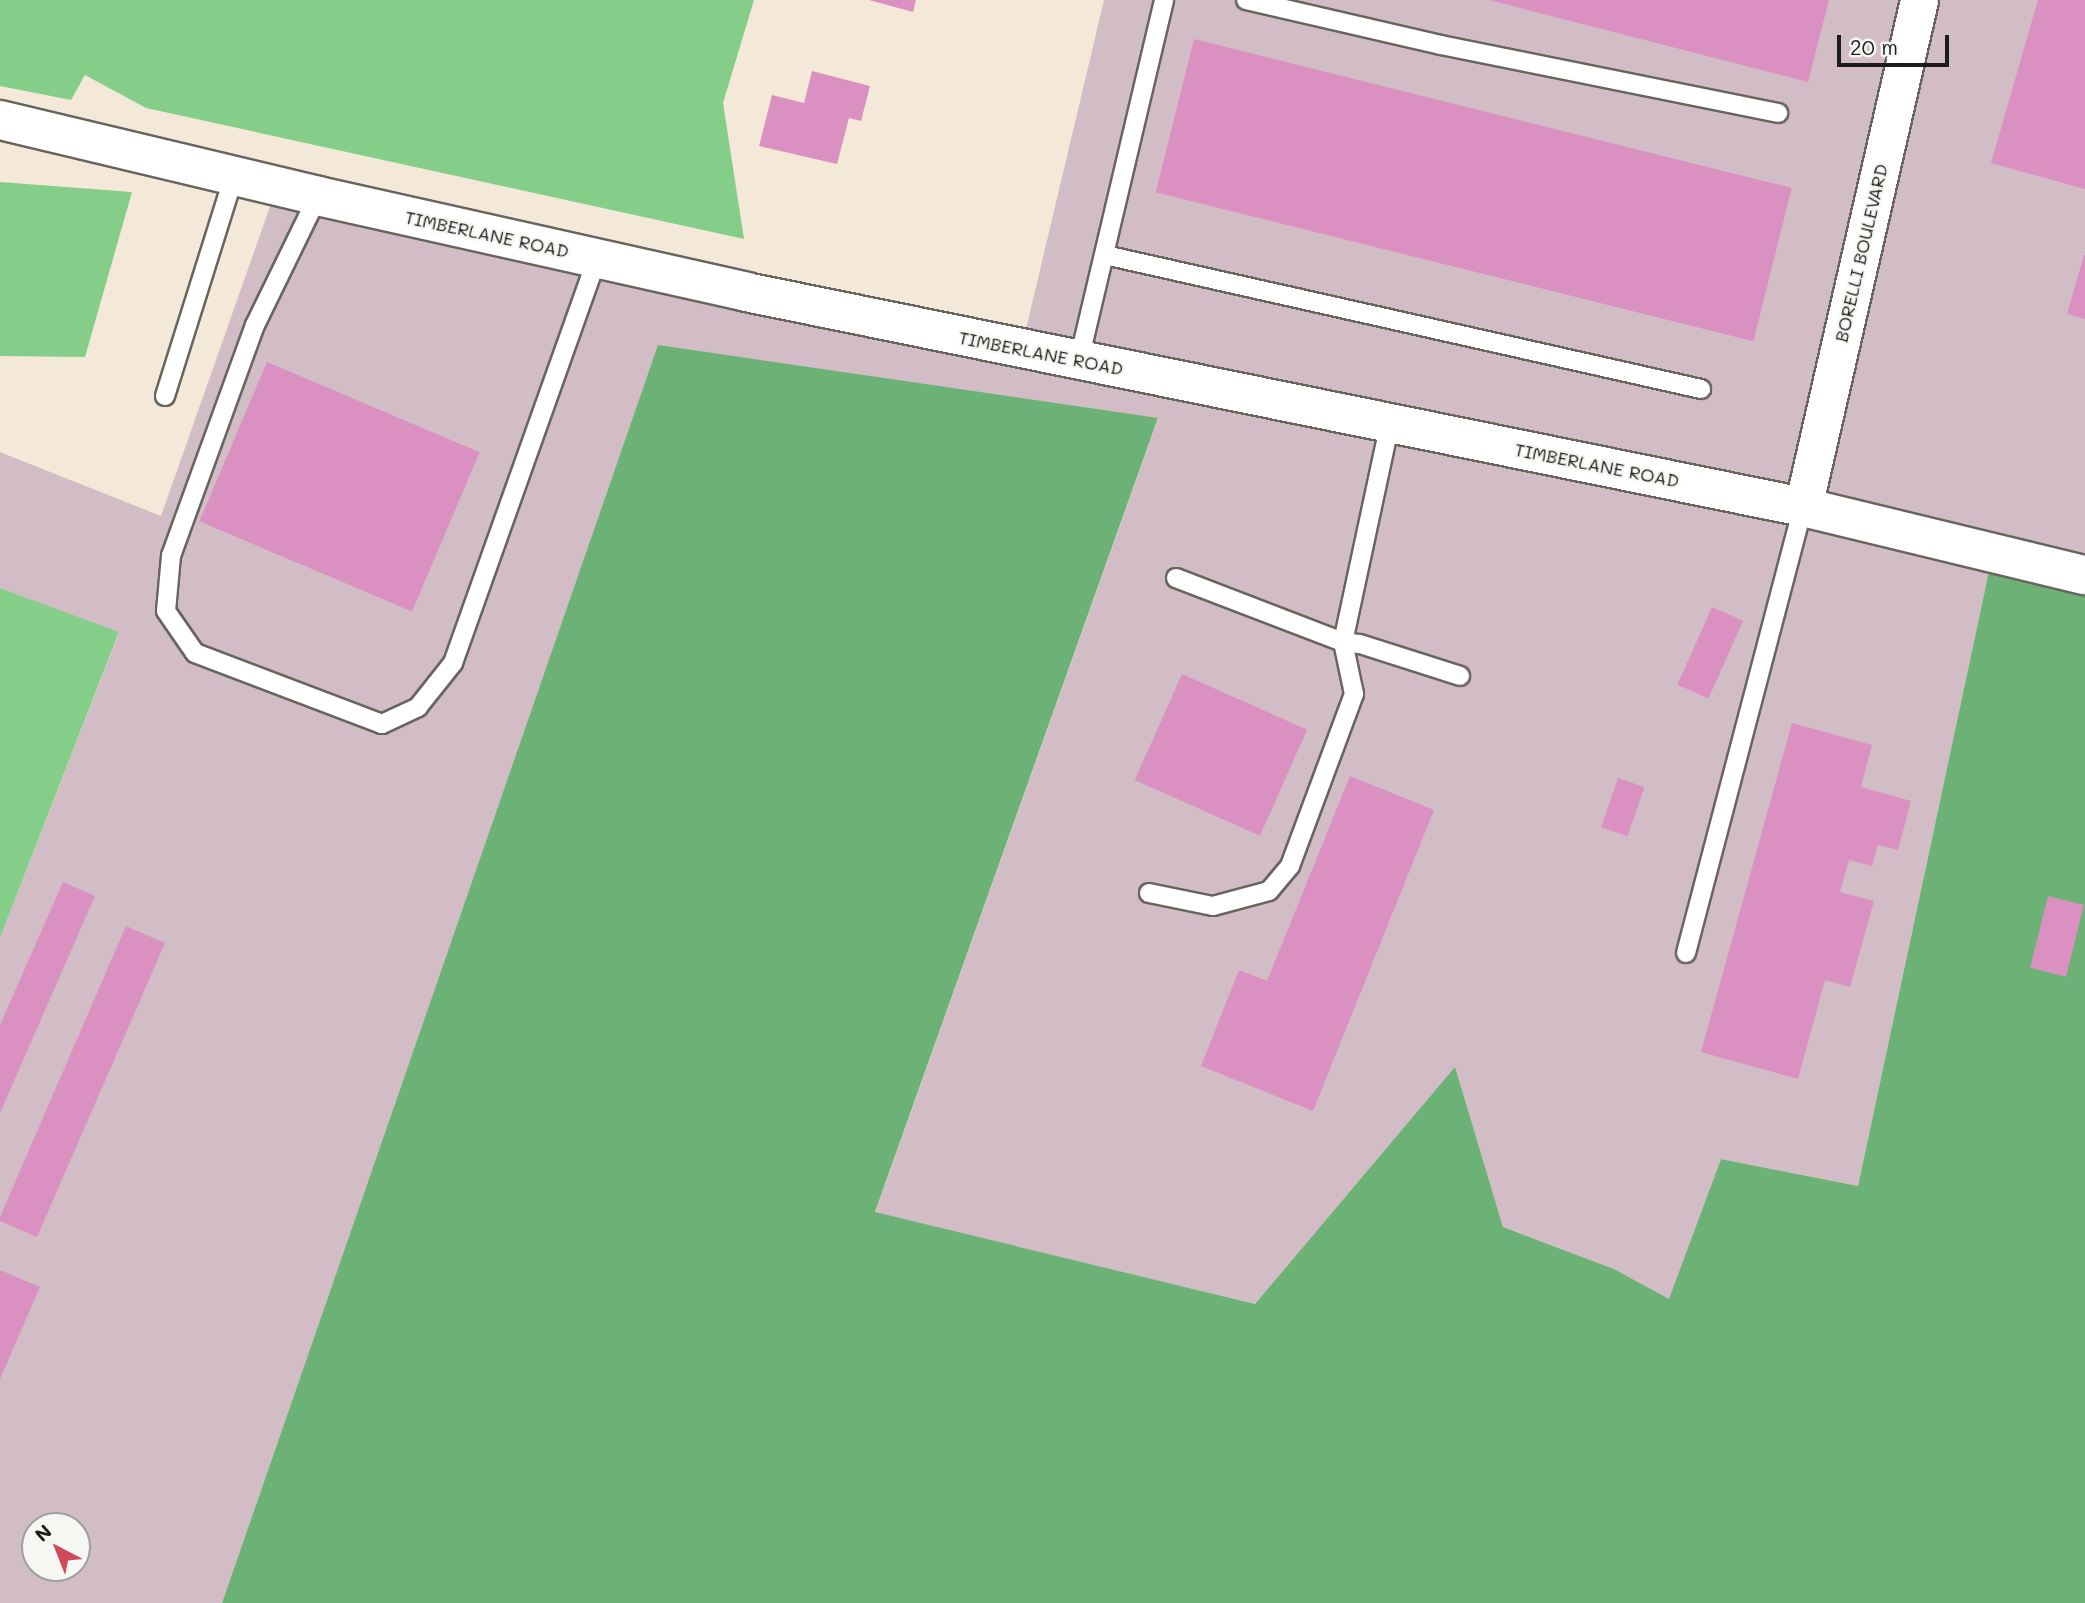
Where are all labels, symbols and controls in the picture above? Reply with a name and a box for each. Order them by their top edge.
scale bar [1840,21,1952,65]
text: 20 m [1850,33,1898,60]
street label: BORELLI BOULEVARD [1830,162,1892,344]
street label: TIMBERLANE ROAD [403,206,571,262]
street label: TIMBERLANE ROAD [957,326,1125,380]
street label: TIMBERLANE ROAD [1513,438,1681,492]
north arrow [21,1512,91,1582]
text: N [29,1518,57,1547]

